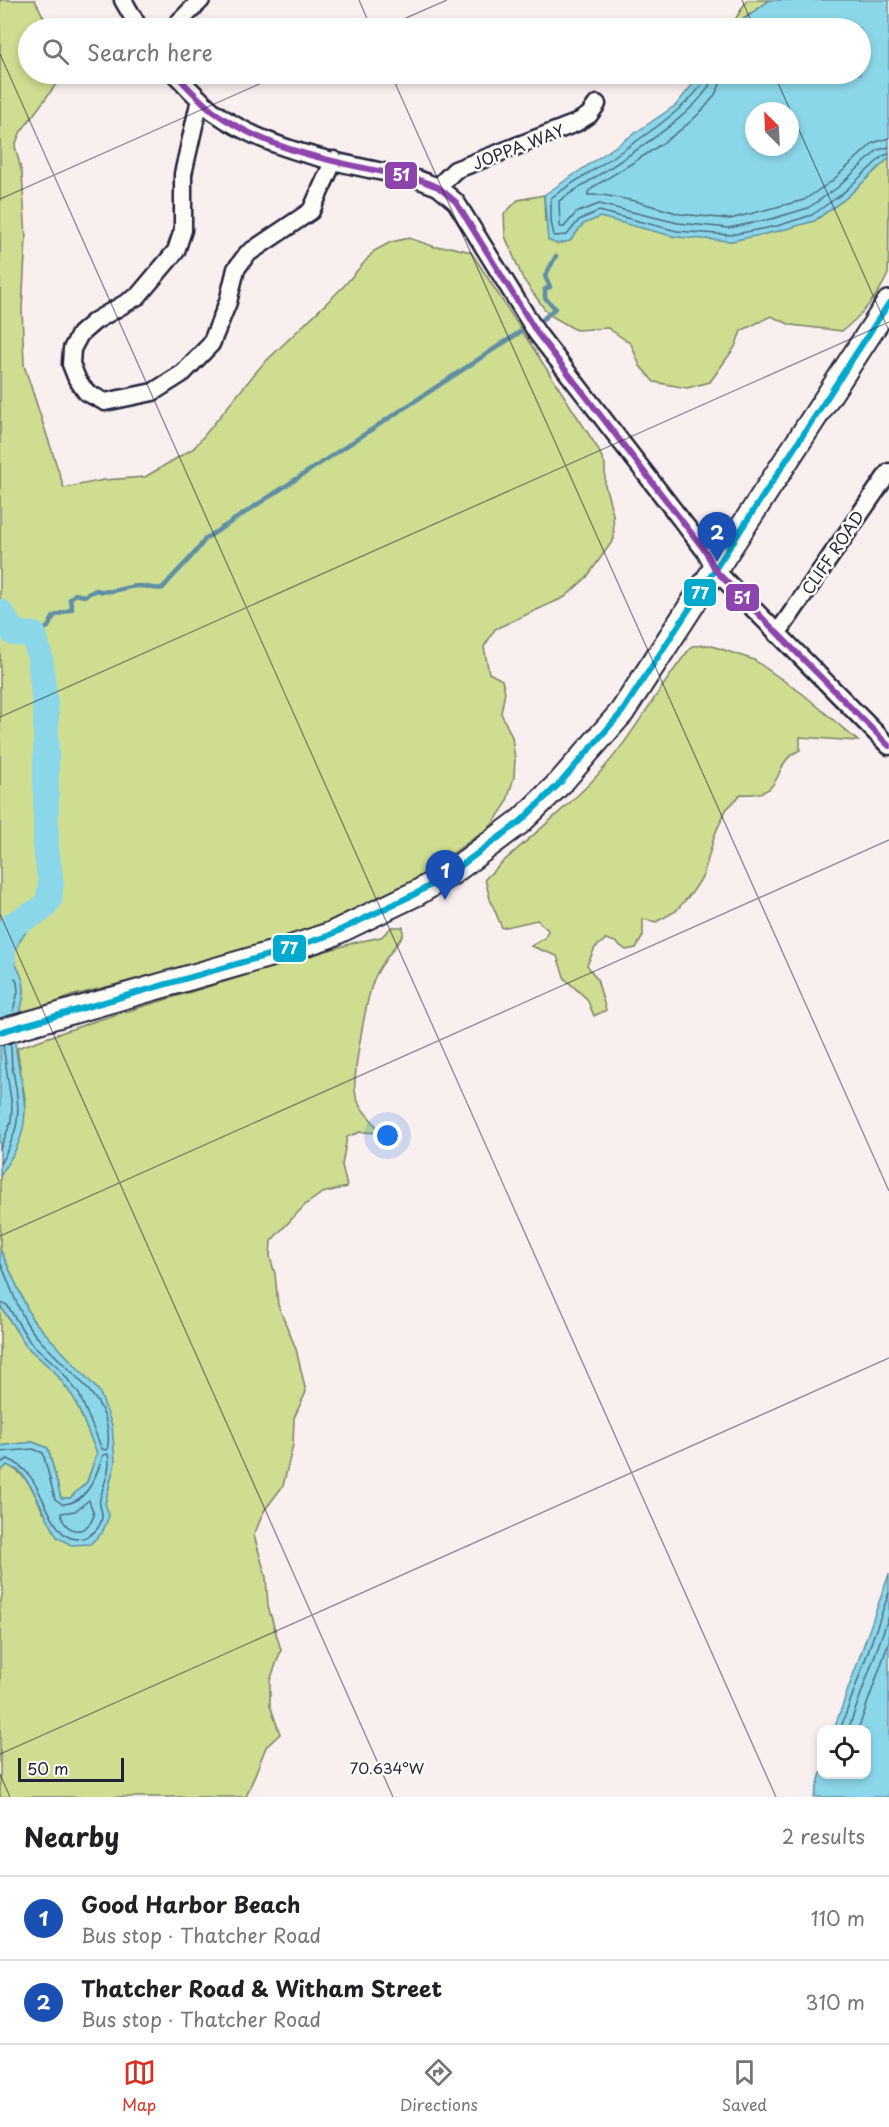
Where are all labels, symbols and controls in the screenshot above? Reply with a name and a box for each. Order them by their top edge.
search box [18,18,871,84]
icon: search [39,35,72,68]
text: Search here [87,35,213,68]
north arrow [745,102,799,156]
street label: JOPPA WAY [468,117,568,175]
line badge: 51 [384,161,418,190]
text: 51 [392,162,410,186]
street label: CLIFF ROAD [795,505,869,599]
pin: 2 [698,512,736,562]
line badge: 77 [683,578,717,607]
text: 77 [691,580,709,604]
line badge: 51 [725,583,760,612]
text: 51 [733,585,751,609]
pin: 1 [426,850,464,900]
line badge: 77 [272,934,307,963]
text: 77 [280,935,298,959]
your location [373,1121,402,1150]
map controls [817,1725,871,1779]
button: locate [817,1725,871,1779]
scale bar [18,1755,124,1782]
text: 50 m [27,1756,68,1780]
text: 70.634°W [350,1756,425,1779]
text: Nearby [24,1817,119,1856]
text: 2 results [782,1821,865,1851]
text: Good Harbor Beach [81,1887,301,1920]
text: 1 [39,1903,48,1933]
text: 110 m [811,1903,865,1933]
text: Bus stop · Thatcher Road [81,1920,321,1950]
text: Thatcher Road & Witham Street [81,1971,442,2004]
text: 2 [36,1987,51,2017]
text: 310 m [805,1987,865,2017]
text: Bus stop · Thatcher Road [81,2004,321,2034]
tab: Map [122,2056,156,2116]
tab: Directions [400,2056,478,2116]
tab: Saved [722,2056,767,2116]

